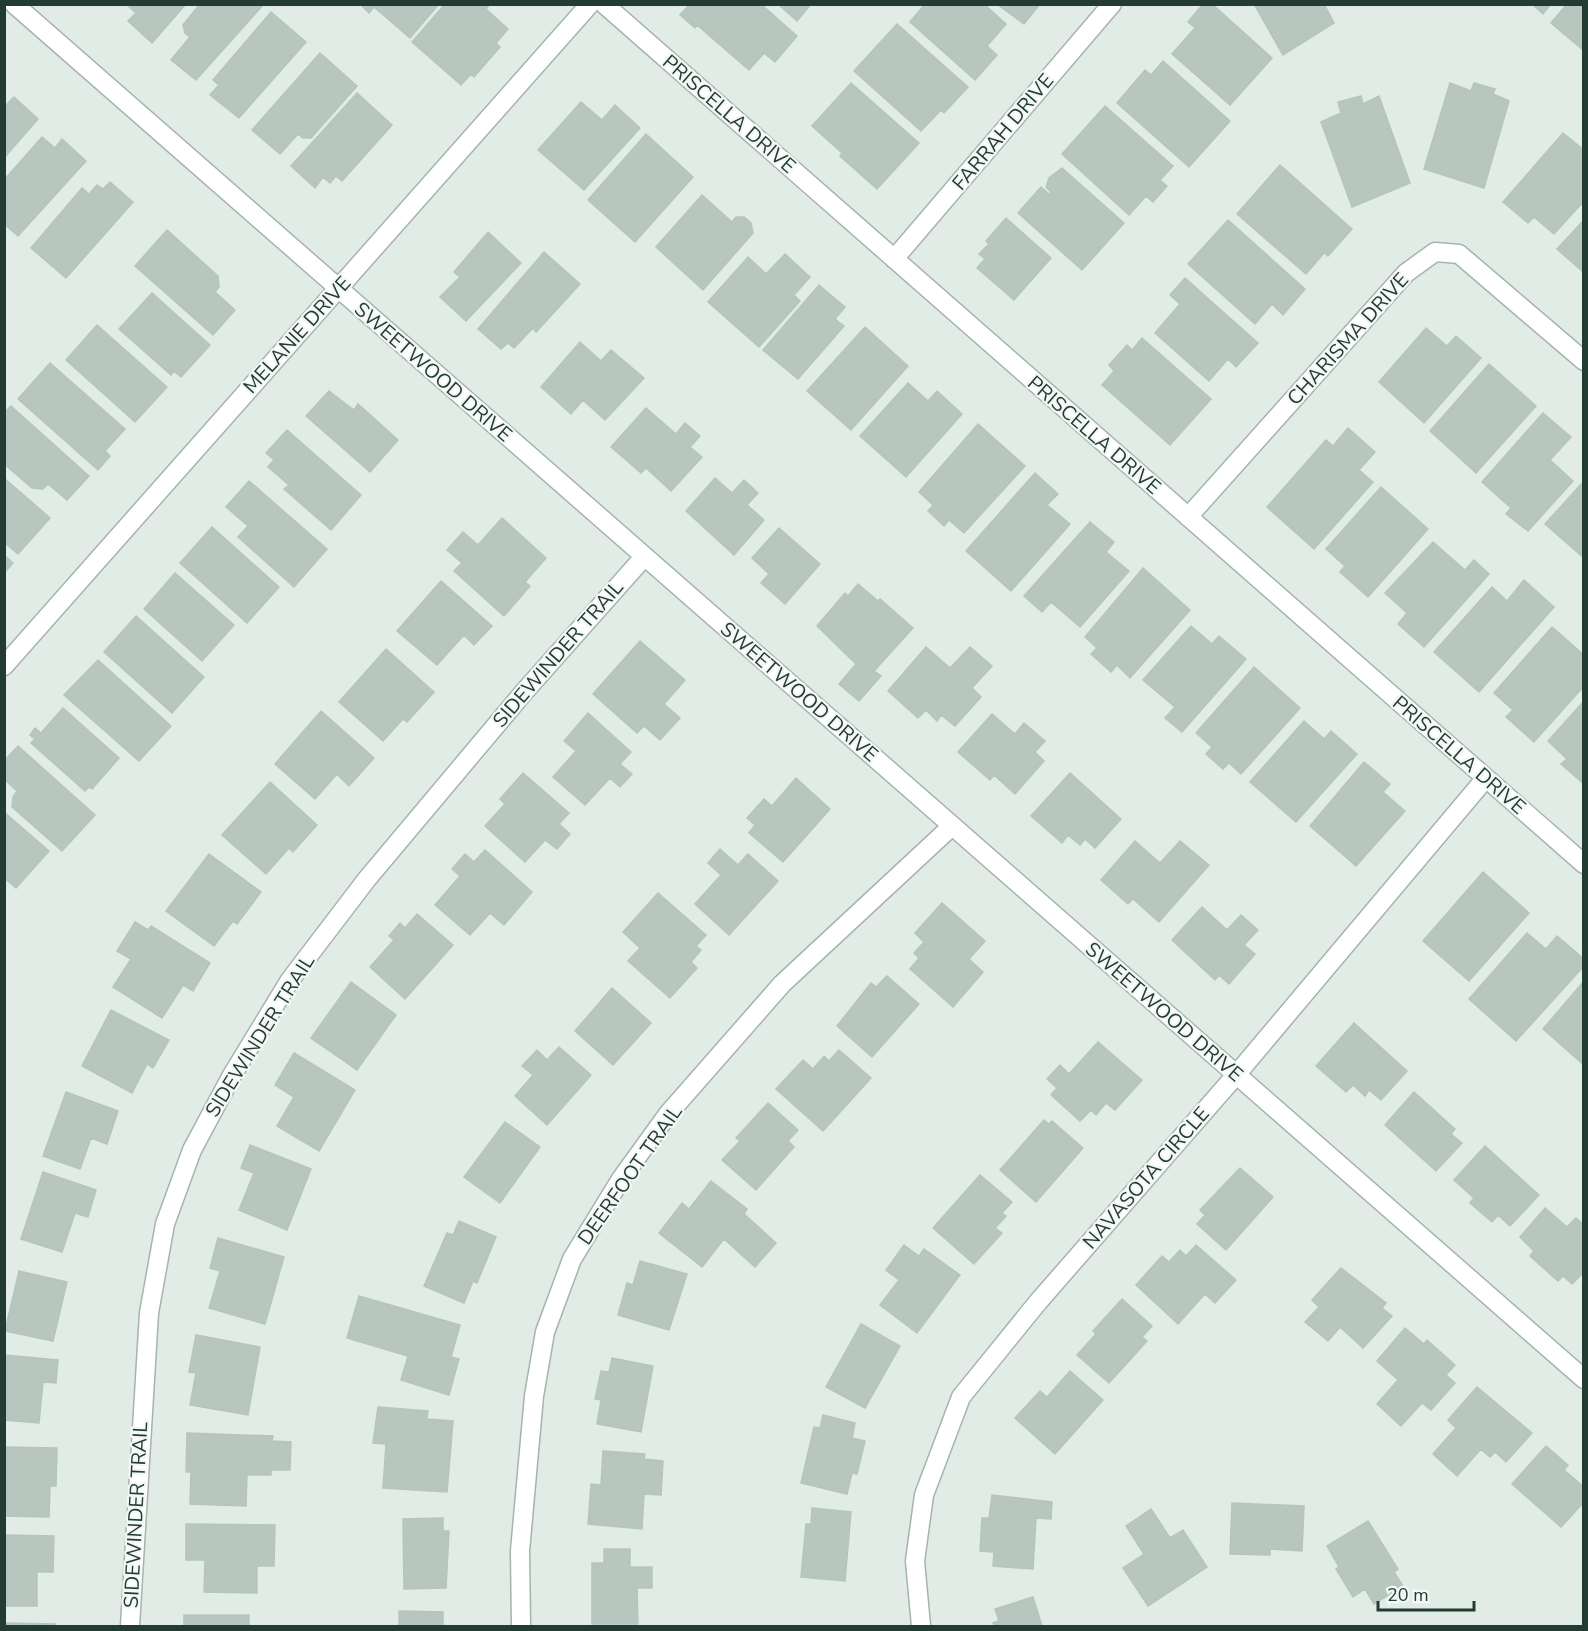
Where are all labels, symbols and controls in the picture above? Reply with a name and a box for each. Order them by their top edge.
street label: PRISCELLA DRIVE [657,49,801,179]
street label: FARRAH DRIVE [946,68,1060,196]
street label: CHARISMA DRIVE [1281,267,1415,411]
street label: MELANIE DRIVE [237,270,357,400]
street label: SWEETWOOD DRIVE [348,296,518,448]
street label: PRISCELLA DRIVE [1022,370,1166,500]
street label: SIDEWINDER TRAIL [487,575,629,733]
street label: SWEETWOOD DRIVE [714,616,884,768]
street label: PRISCELLA DRIVE [1387,690,1531,820]
street label: SWEETWOOD DRIVE [1079,936,1249,1088]
street label: SIDEWINDER TRAIL [199,950,321,1122]
street label: DEERFOOT TRAIL [572,1100,688,1250]
street label: NAVASOTA CIRCLE [1077,1101,1215,1255]
street label: SIDEWINDER TRAIL [118,1421,154,1609]
scale bar [1378,1574,1474,1612]
text: 20 m [1387,1583,1429,1607]

